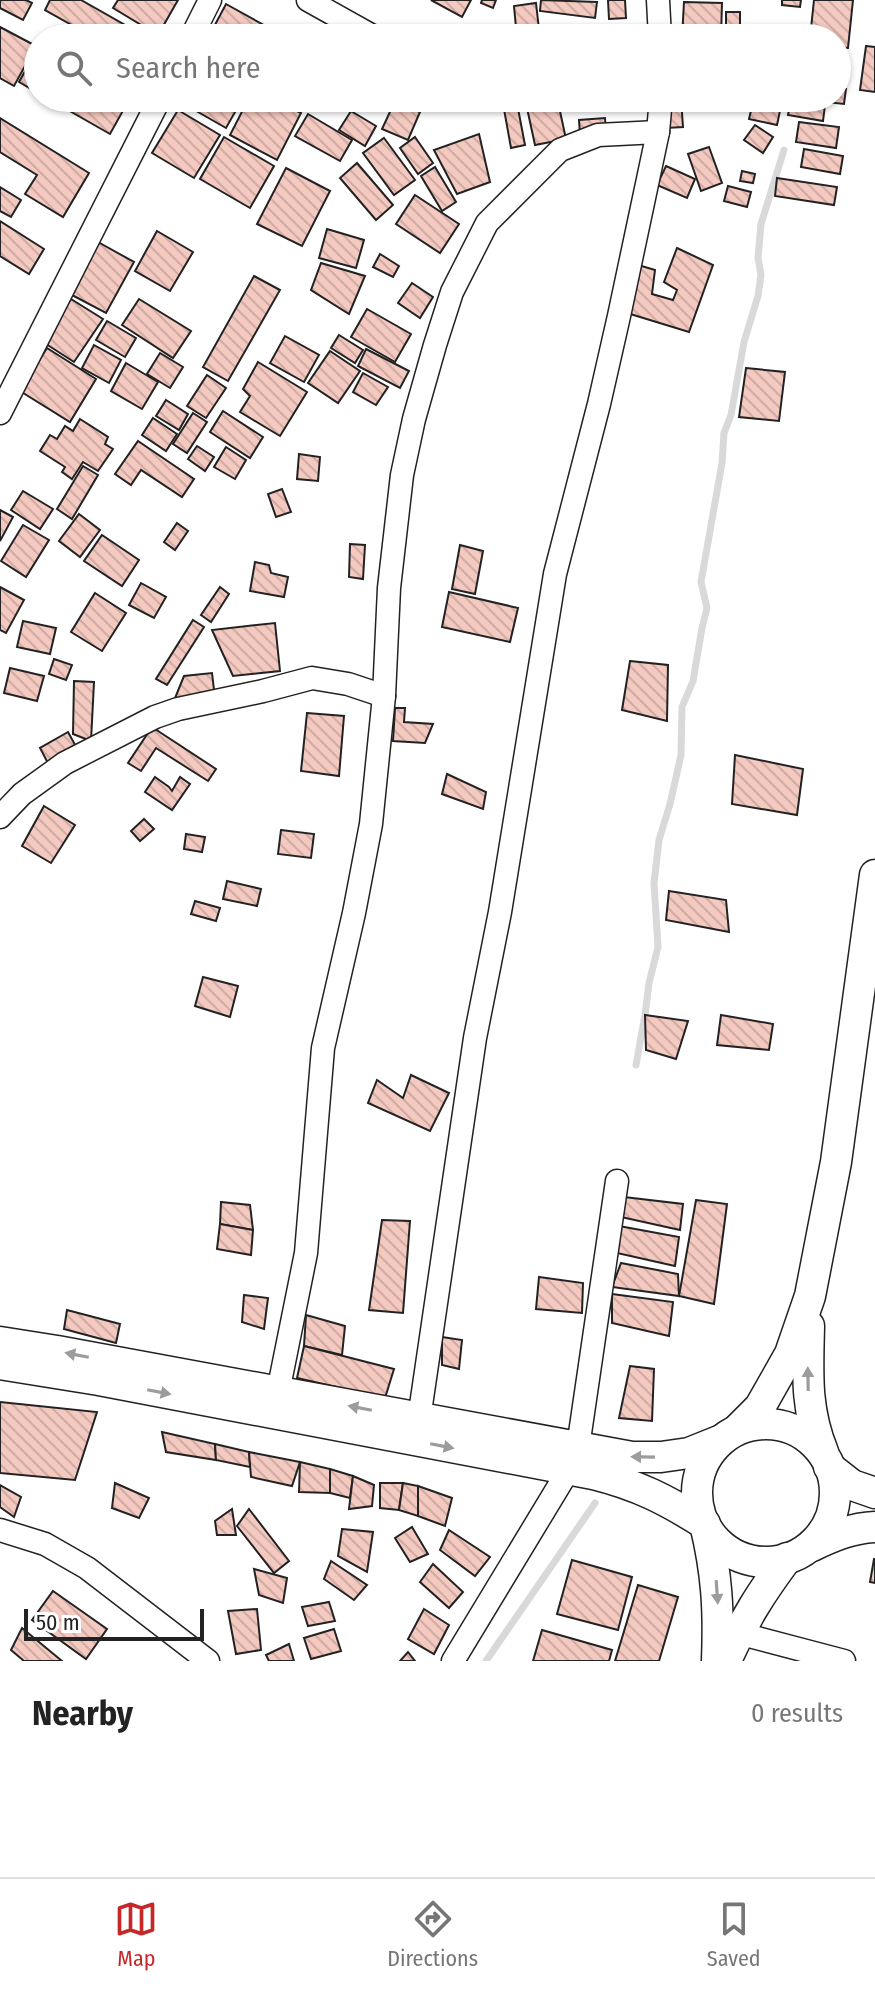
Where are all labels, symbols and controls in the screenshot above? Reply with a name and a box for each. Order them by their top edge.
search box [24,24,851,112]
icon: search [52,46,96,90]
text: Search here [116,50,261,86]
one-way arrow [64,1348,89,1360]
one-way arrow [802,1366,815,1391]
one-way arrow [147,1386,172,1399]
one-way arrow [347,1401,372,1413]
one-way arrow [430,1441,455,1453]
one-way arrow [630,1451,655,1463]
one-way arrow [711,1580,724,1605]
scale bar [24,1605,204,1641]
text: 50 m [36,1609,80,1636]
text: Nearby [32,1693,133,1734]
text: 0 results [751,1698,843,1729]
tab: Map [114,1897,158,1972]
tab: Directions [387,1897,478,1972]
tab: Saved [707,1897,761,1972]

